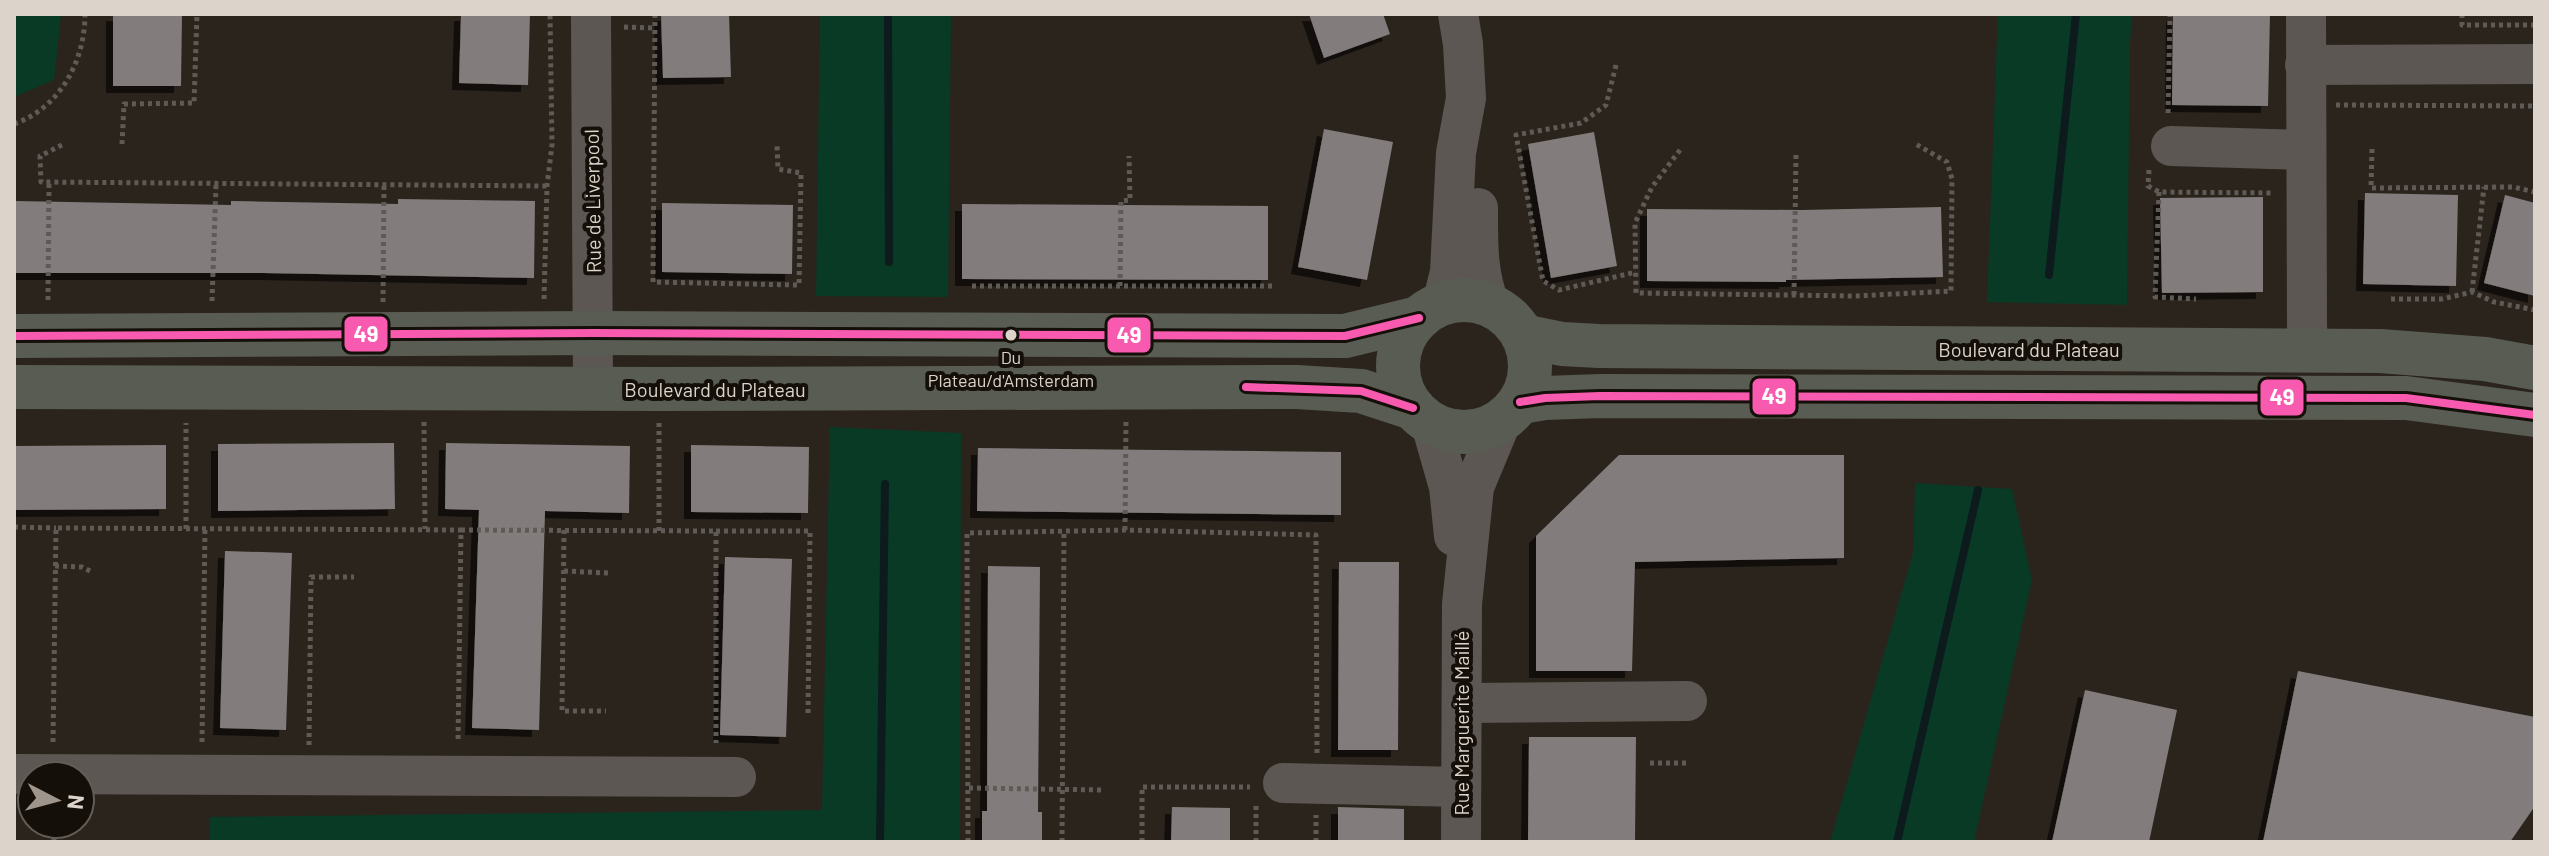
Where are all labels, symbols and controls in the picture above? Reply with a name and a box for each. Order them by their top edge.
street label: Rue de Liverpool [579,129,605,273]
line badge: 49 [343,315,389,353]
line badge: 49 [1106,316,1152,354]
text: 49 [354,320,379,346]
text: 49 [1117,321,1142,347]
marker: Du Plateau/d'Amsterdam [1003,327,1019,343]
street label: Boulevard du Plateau [1938,337,2120,361]
place label: Du Plateau/d'Amsterdam [928,346,1094,391]
street label: Boulevard du Plateau [624,377,806,401]
line badge: 49 [1751,377,1797,416]
line badge: 49 [2259,378,2305,417]
text: 49 [1762,382,1787,408]
text: 49 [2270,383,2295,409]
street label: Rue Marguerite Maillé [1449,631,1473,815]
north arrow [16,760,96,840]
text: N [63,794,91,811]

